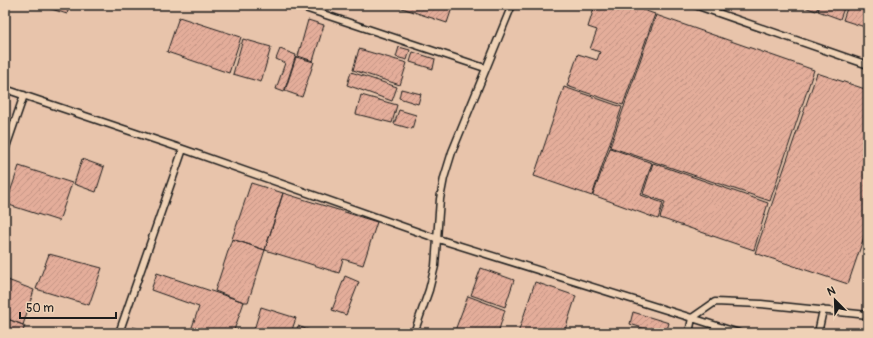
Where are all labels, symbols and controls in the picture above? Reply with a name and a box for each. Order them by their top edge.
north arrow [815,280,855,320]
text: N [825,284,838,299]
scale bar [20,294,116,320]
text: 50 m [26,301,54,316]

